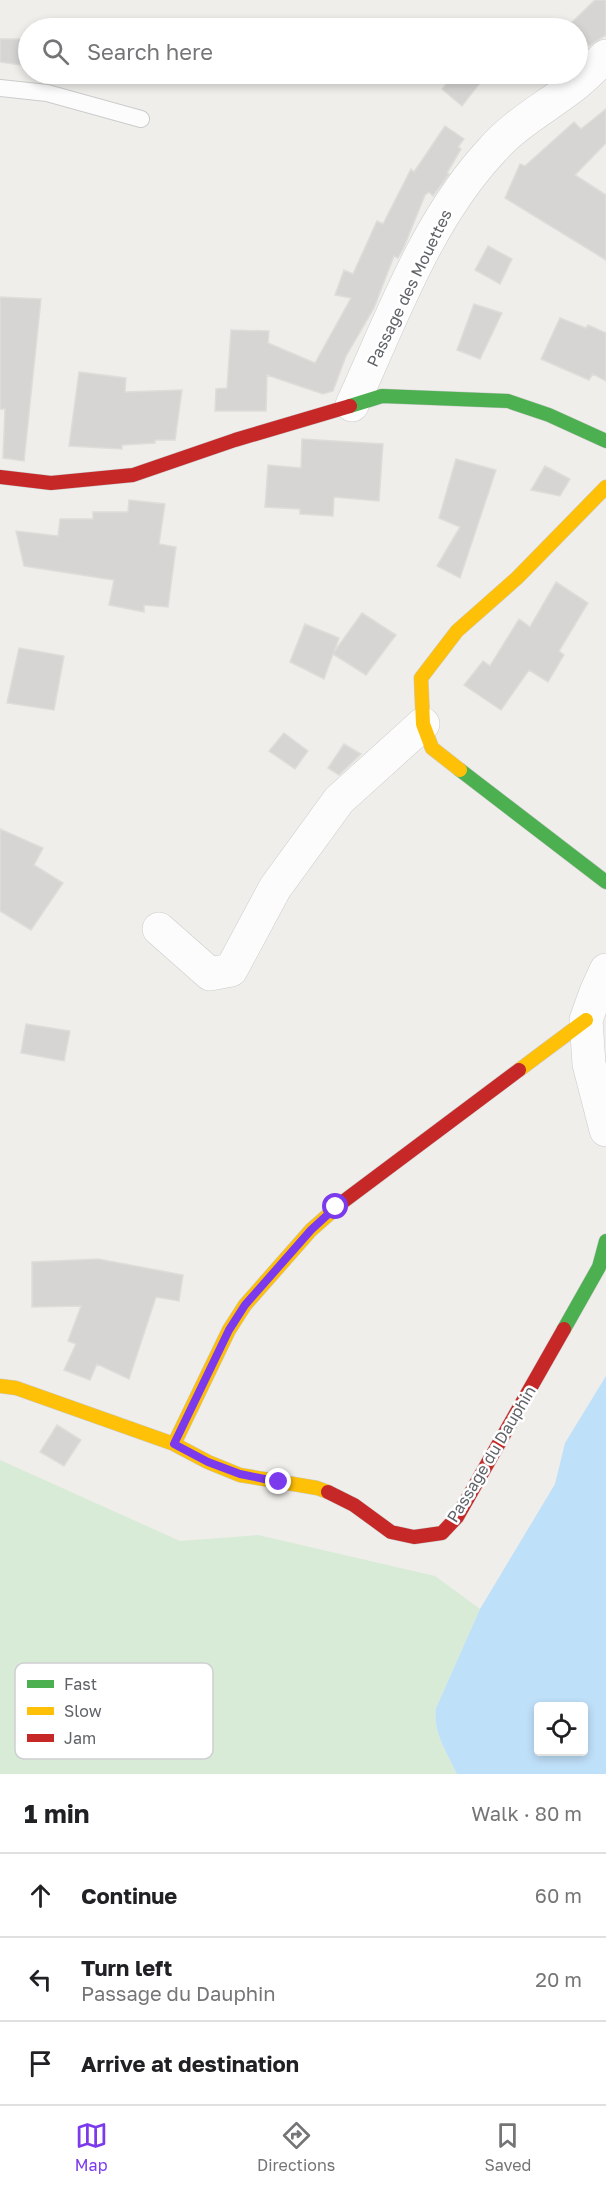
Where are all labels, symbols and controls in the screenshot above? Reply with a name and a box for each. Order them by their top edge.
search box [18,18,588,84]
icon: search [39,35,72,68]
text: Search here [87,38,213,65]
street label: Passage des Mouettes [362,206,456,370]
route start [322,1193,348,1219]
street label: Passage du Dauphin [442,1382,540,1526]
route end [265,1468,291,1494]
legend [15,1663,213,1759]
text: Fast [64,1674,97,1694]
text: Slow [64,1701,102,1721]
map controls [534,1702,588,1756]
button: locate [534,1702,588,1756]
text: Jam [64,1728,96,1748]
text: 1 min [24,1798,90,1829]
text: Walk · 80 m [471,1801,582,1825]
icon: ahead [24,1879,57,1912]
text: Continue [81,1882,177,1909]
text: 60 m [535,1883,582,1907]
text: Turn left [81,1954,172,1981]
icon: left [24,1963,57,1996]
text: 20 m [535,1967,582,1991]
text: Passage du Dauphin [81,1981,276,2005]
icon: arrive [24,2047,57,2080]
text: Arrive at destination [81,2050,299,2077]
tab: Map [75,2119,108,2175]
tab: Directions [257,2119,335,2175]
tab: Saved [485,2119,531,2175]

